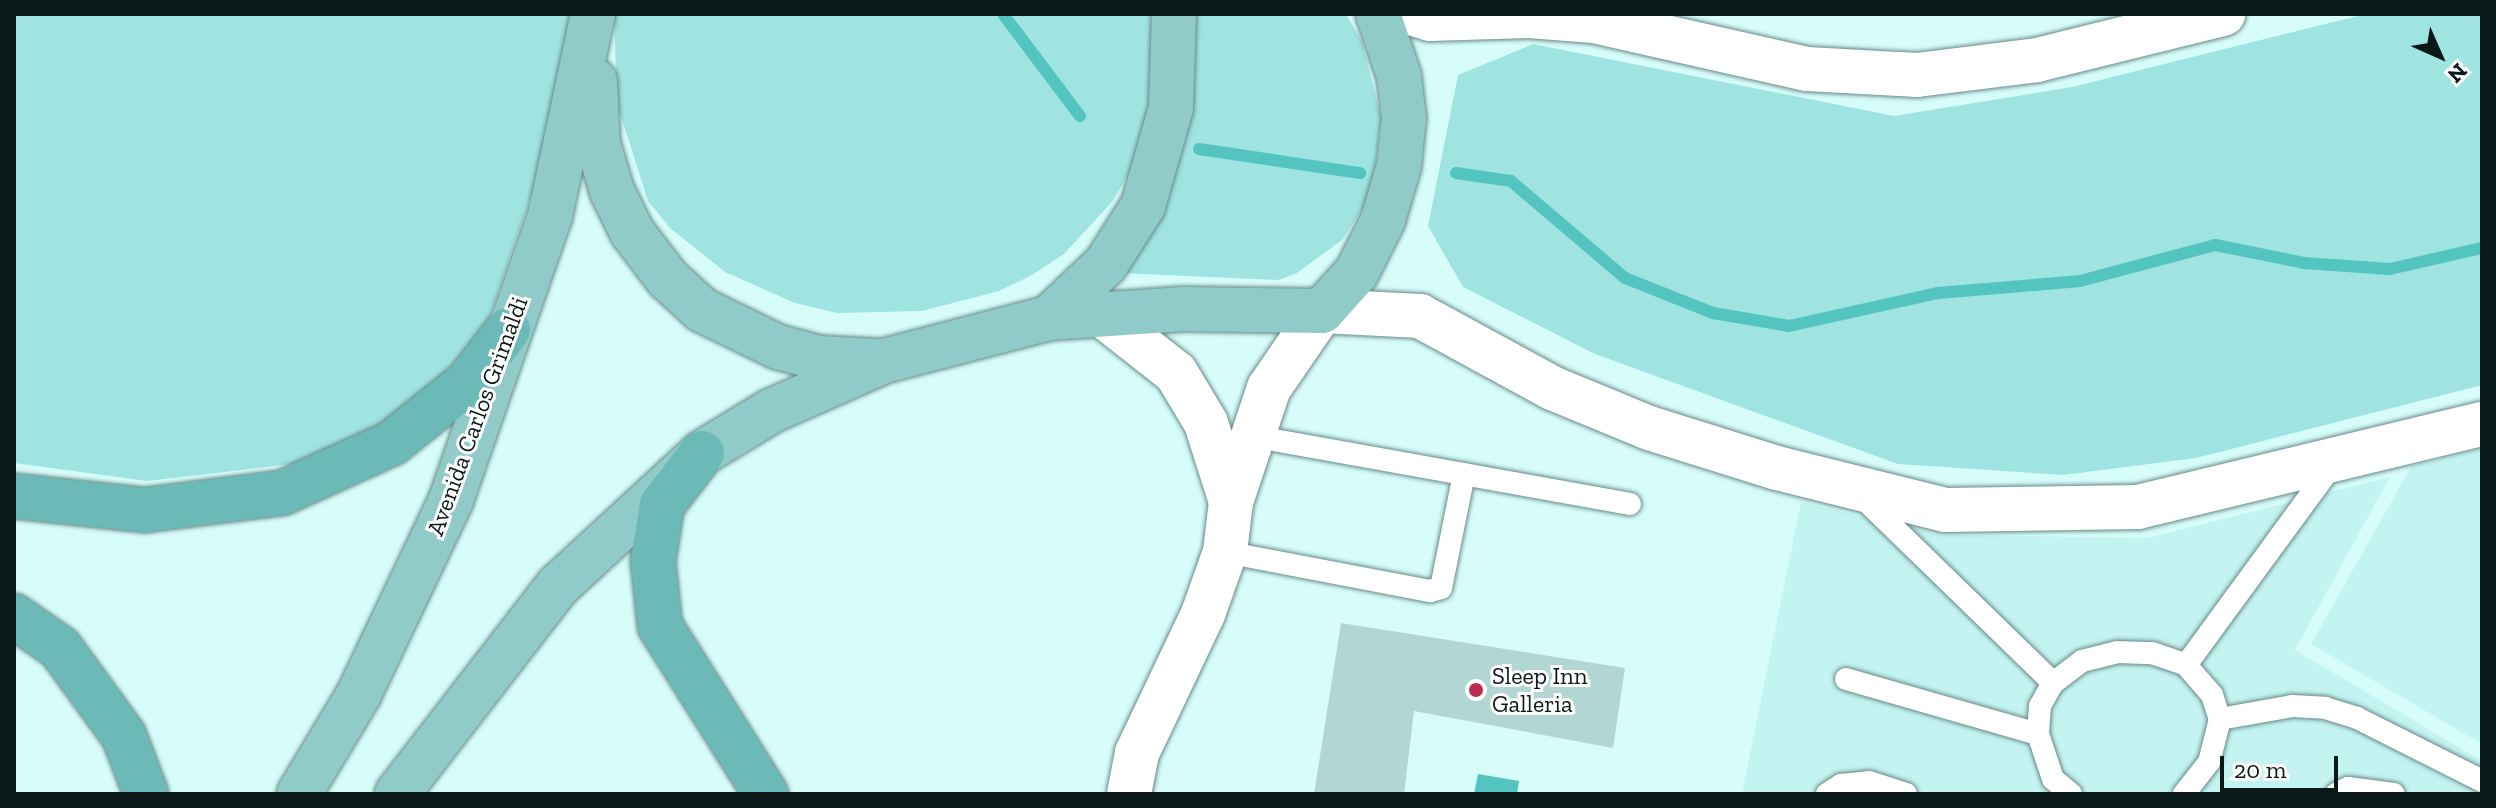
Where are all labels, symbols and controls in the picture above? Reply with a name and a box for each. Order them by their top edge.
north arrow [2400,16,2480,96]
text: N [2442,58,2473,89]
street label: Avenida Carlos Grimaldi [420,293,534,539]
place label: Sleep Inn Galleria [1492,662,1588,718]
marker: Sleep Inn Galleria [1467,681,1485,699]
scale bar [2224,740,2342,790]
text: 20 m [2234,755,2286,784]

